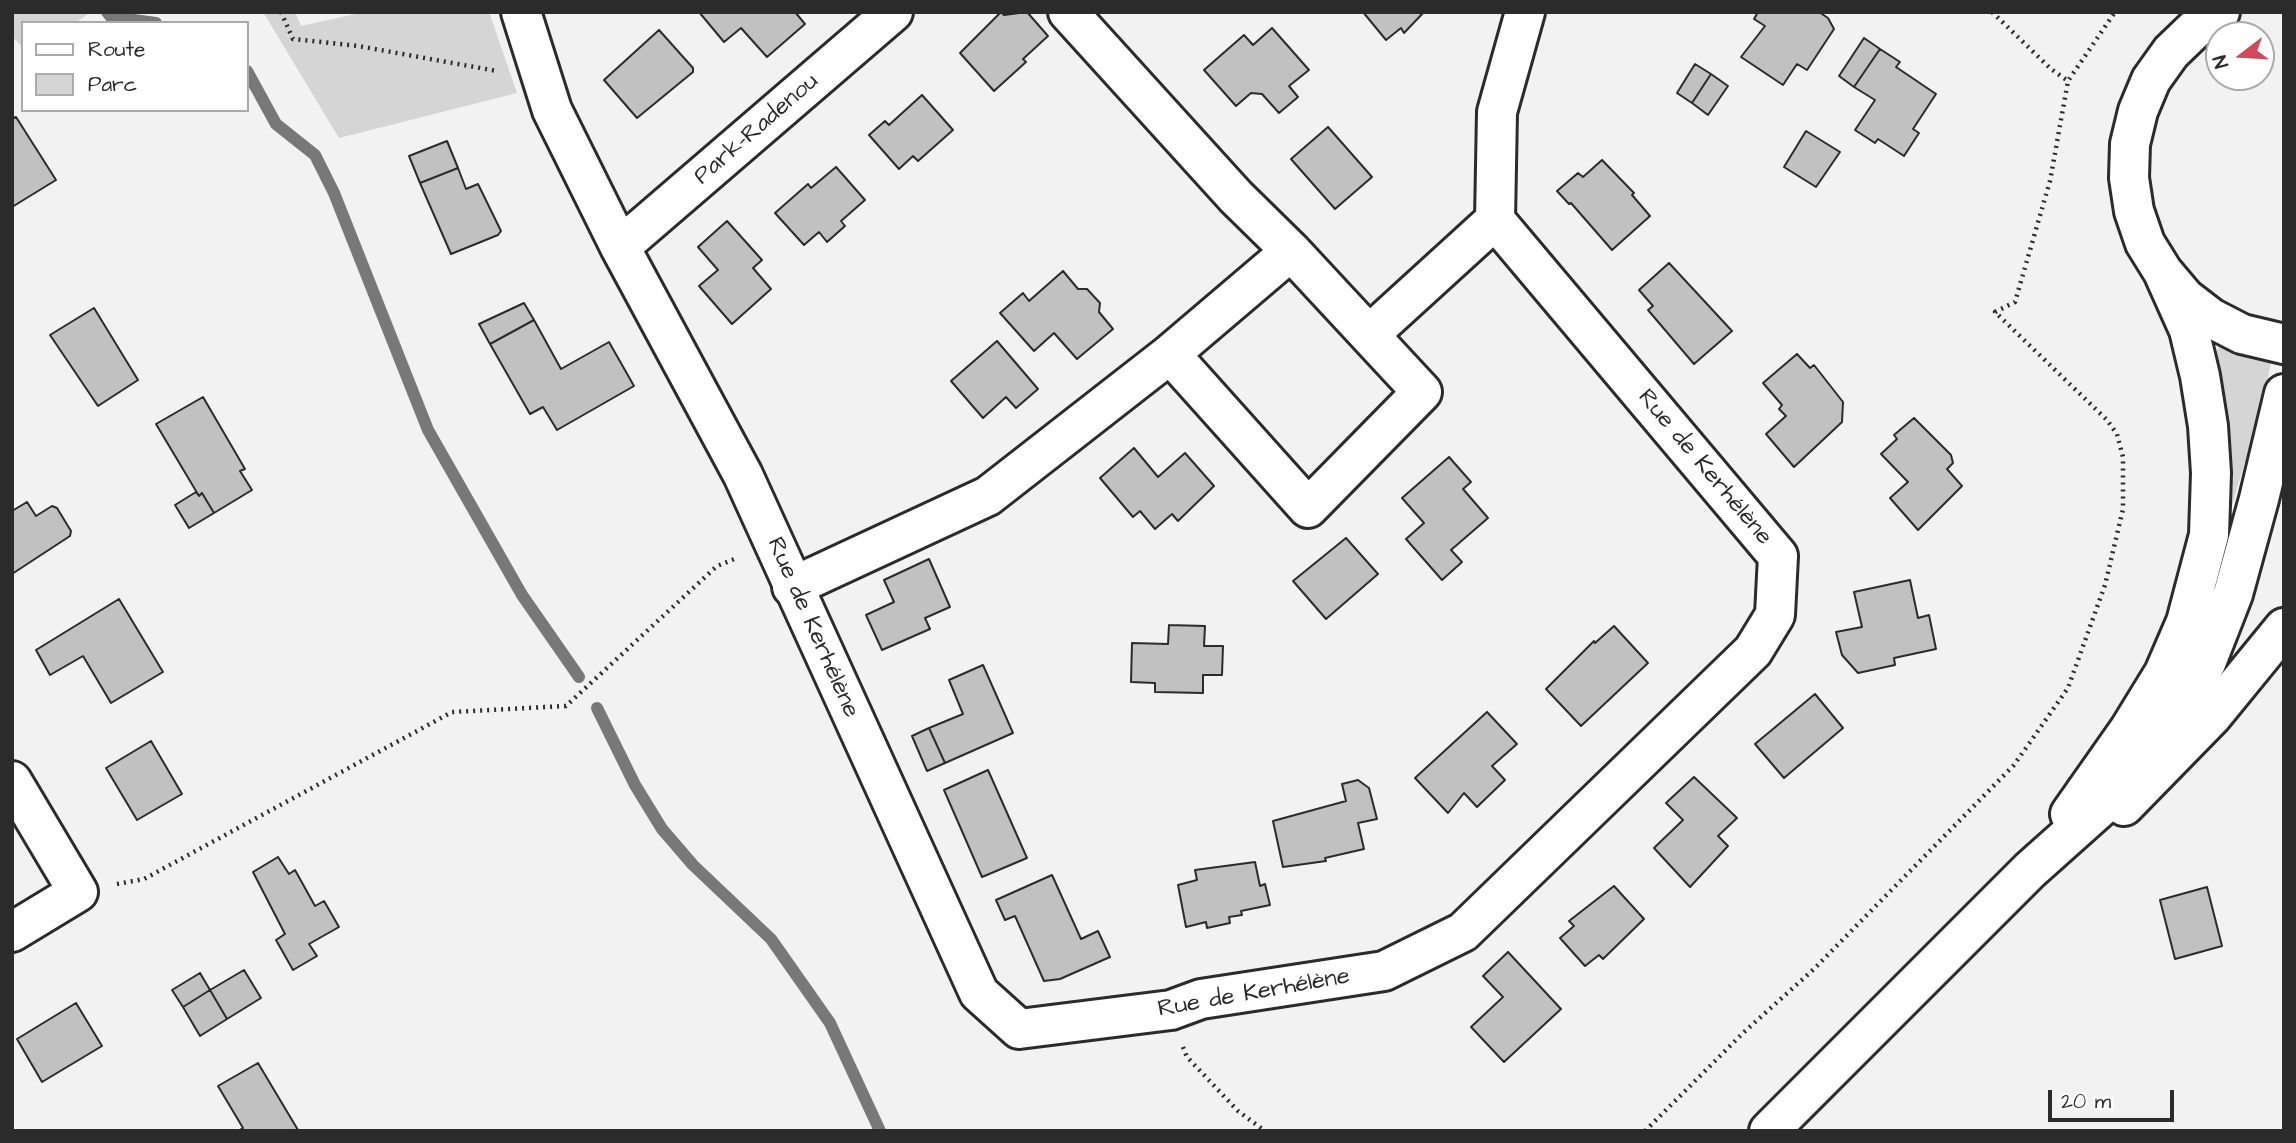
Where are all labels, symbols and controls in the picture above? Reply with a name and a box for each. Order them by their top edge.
legend [21,21,248,112]
north arrow [2205,21,2275,91]
text: Route [88,35,145,64]
text: N [2207,52,2236,71]
street label: Park-Radenou [689,68,825,192]
text: Parc [88,70,137,99]
street label: Rue de Kerhélène [1631,384,1777,552]
street label: Rue de Kerhélène [759,533,865,723]
street label: Rue de Kerhélène [1156,963,1352,1025]
scale bar [2051,1076,2177,1120]
text: 20 m [2061,1087,2111,1116]

